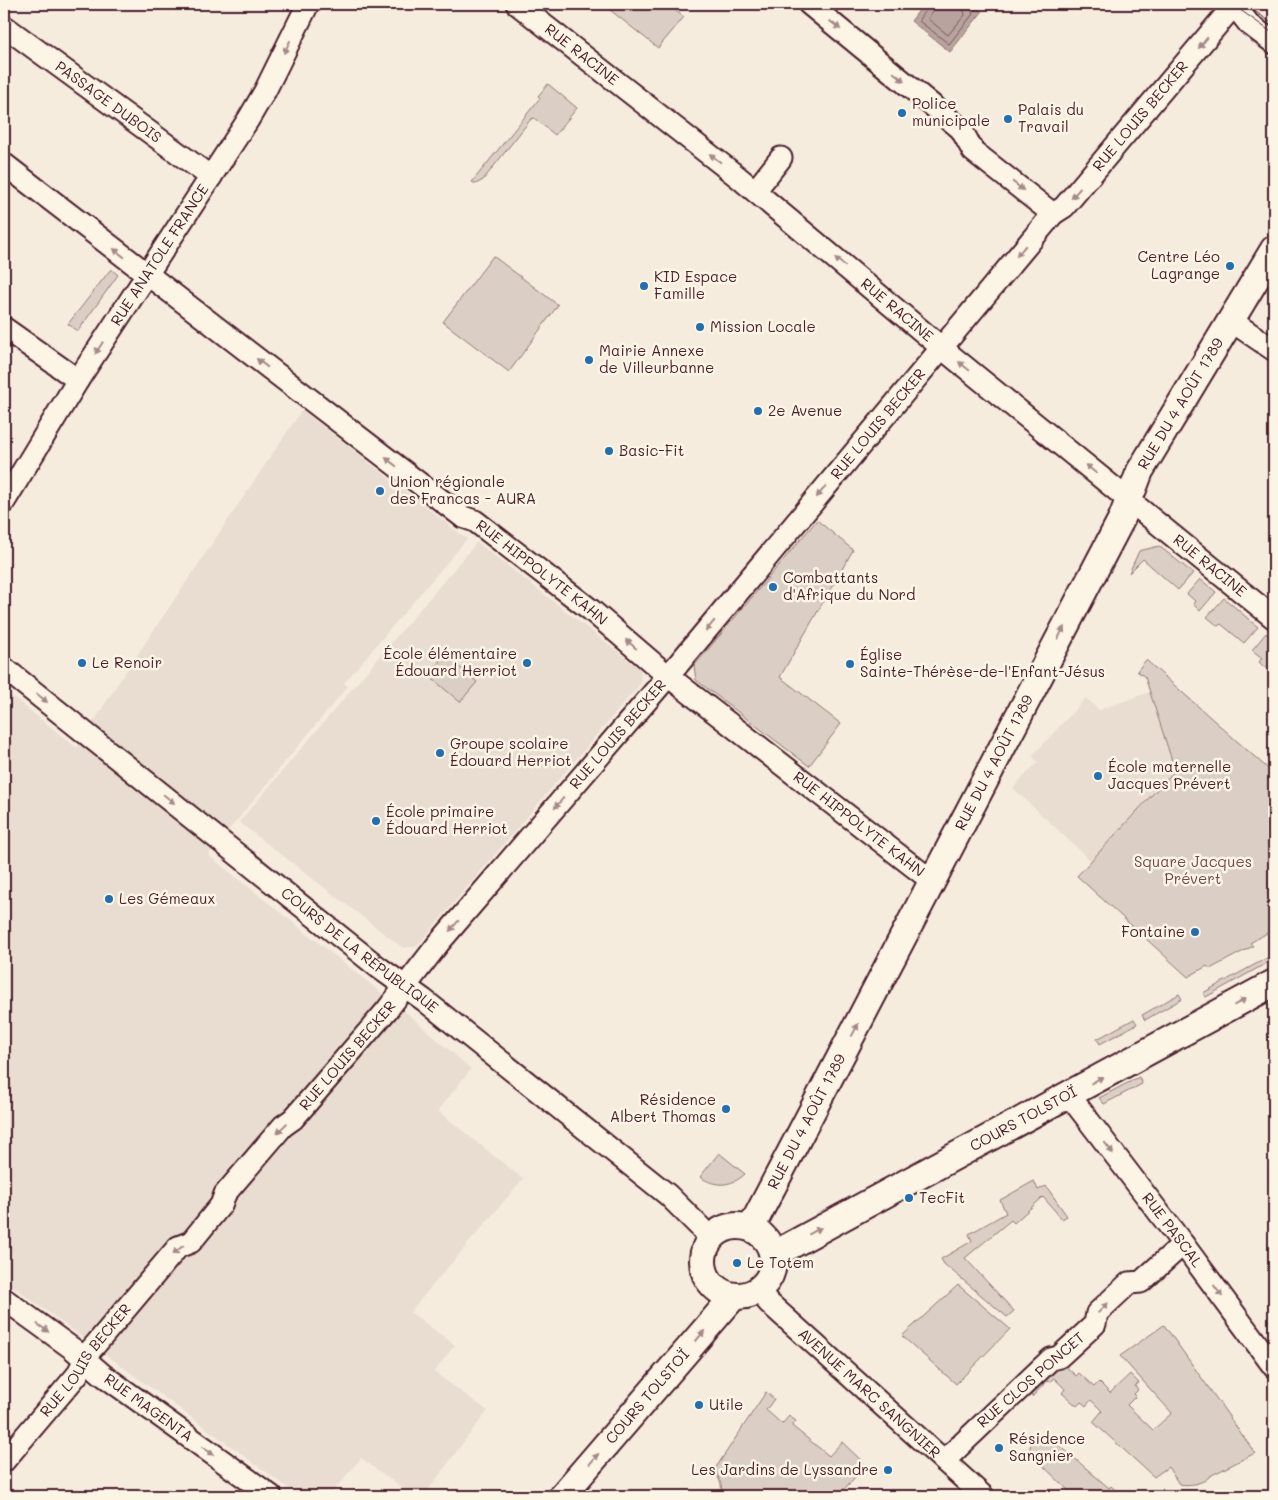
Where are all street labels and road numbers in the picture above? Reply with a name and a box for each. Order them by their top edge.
street label: RUE RACINE [541,18,624,89]
street label: PASSAGE DUBOIS [52,56,166,147]
street label: RUE LOUIS BECKER [1087,56,1192,175]
street label: RUE ANATOLE FRANCE [105,180,213,329]
street label: RUE RACINE [857,273,938,346]
street label: RUE DU 4 AOÛT 1789 [1132,334,1227,473]
street label: RUE LOUIS BECKER [825,364,929,483]
street label: RUE HIPPOLYTE KAHN [472,514,612,629]
street label: RUE RACINE [1169,529,1252,601]
street label: RUE LOUIS BECKER [564,674,670,793]
street label: RUE DU 4 AOÛT 1789 [950,691,1037,833]
street label: RUE HIPPOLYTE KAHN [790,766,929,881]
street label: COURS DE LA RÉPUBLIQUE [277,882,443,1017]
street label: RUE LOUIS BECKER [294,996,400,1114]
street label: RUE DU 4 AOÛT 1789 [762,1050,849,1192]
street label: COURS TOLSTOÏ [966,1081,1080,1155]
street label: RUE PASCAL [1138,1188,1208,1271]
street label: RUE LOUIS BECKER [35,1299,135,1421]
street label: AVENUE MARC SANGNIER [794,1323,945,1462]
street label: RUE CLOS PONCET [972,1327,1088,1432]
street label: COURS TOLSTOÏ [600,1344,693,1448]
street label: RUE MAGENTA [101,1368,198,1446]

